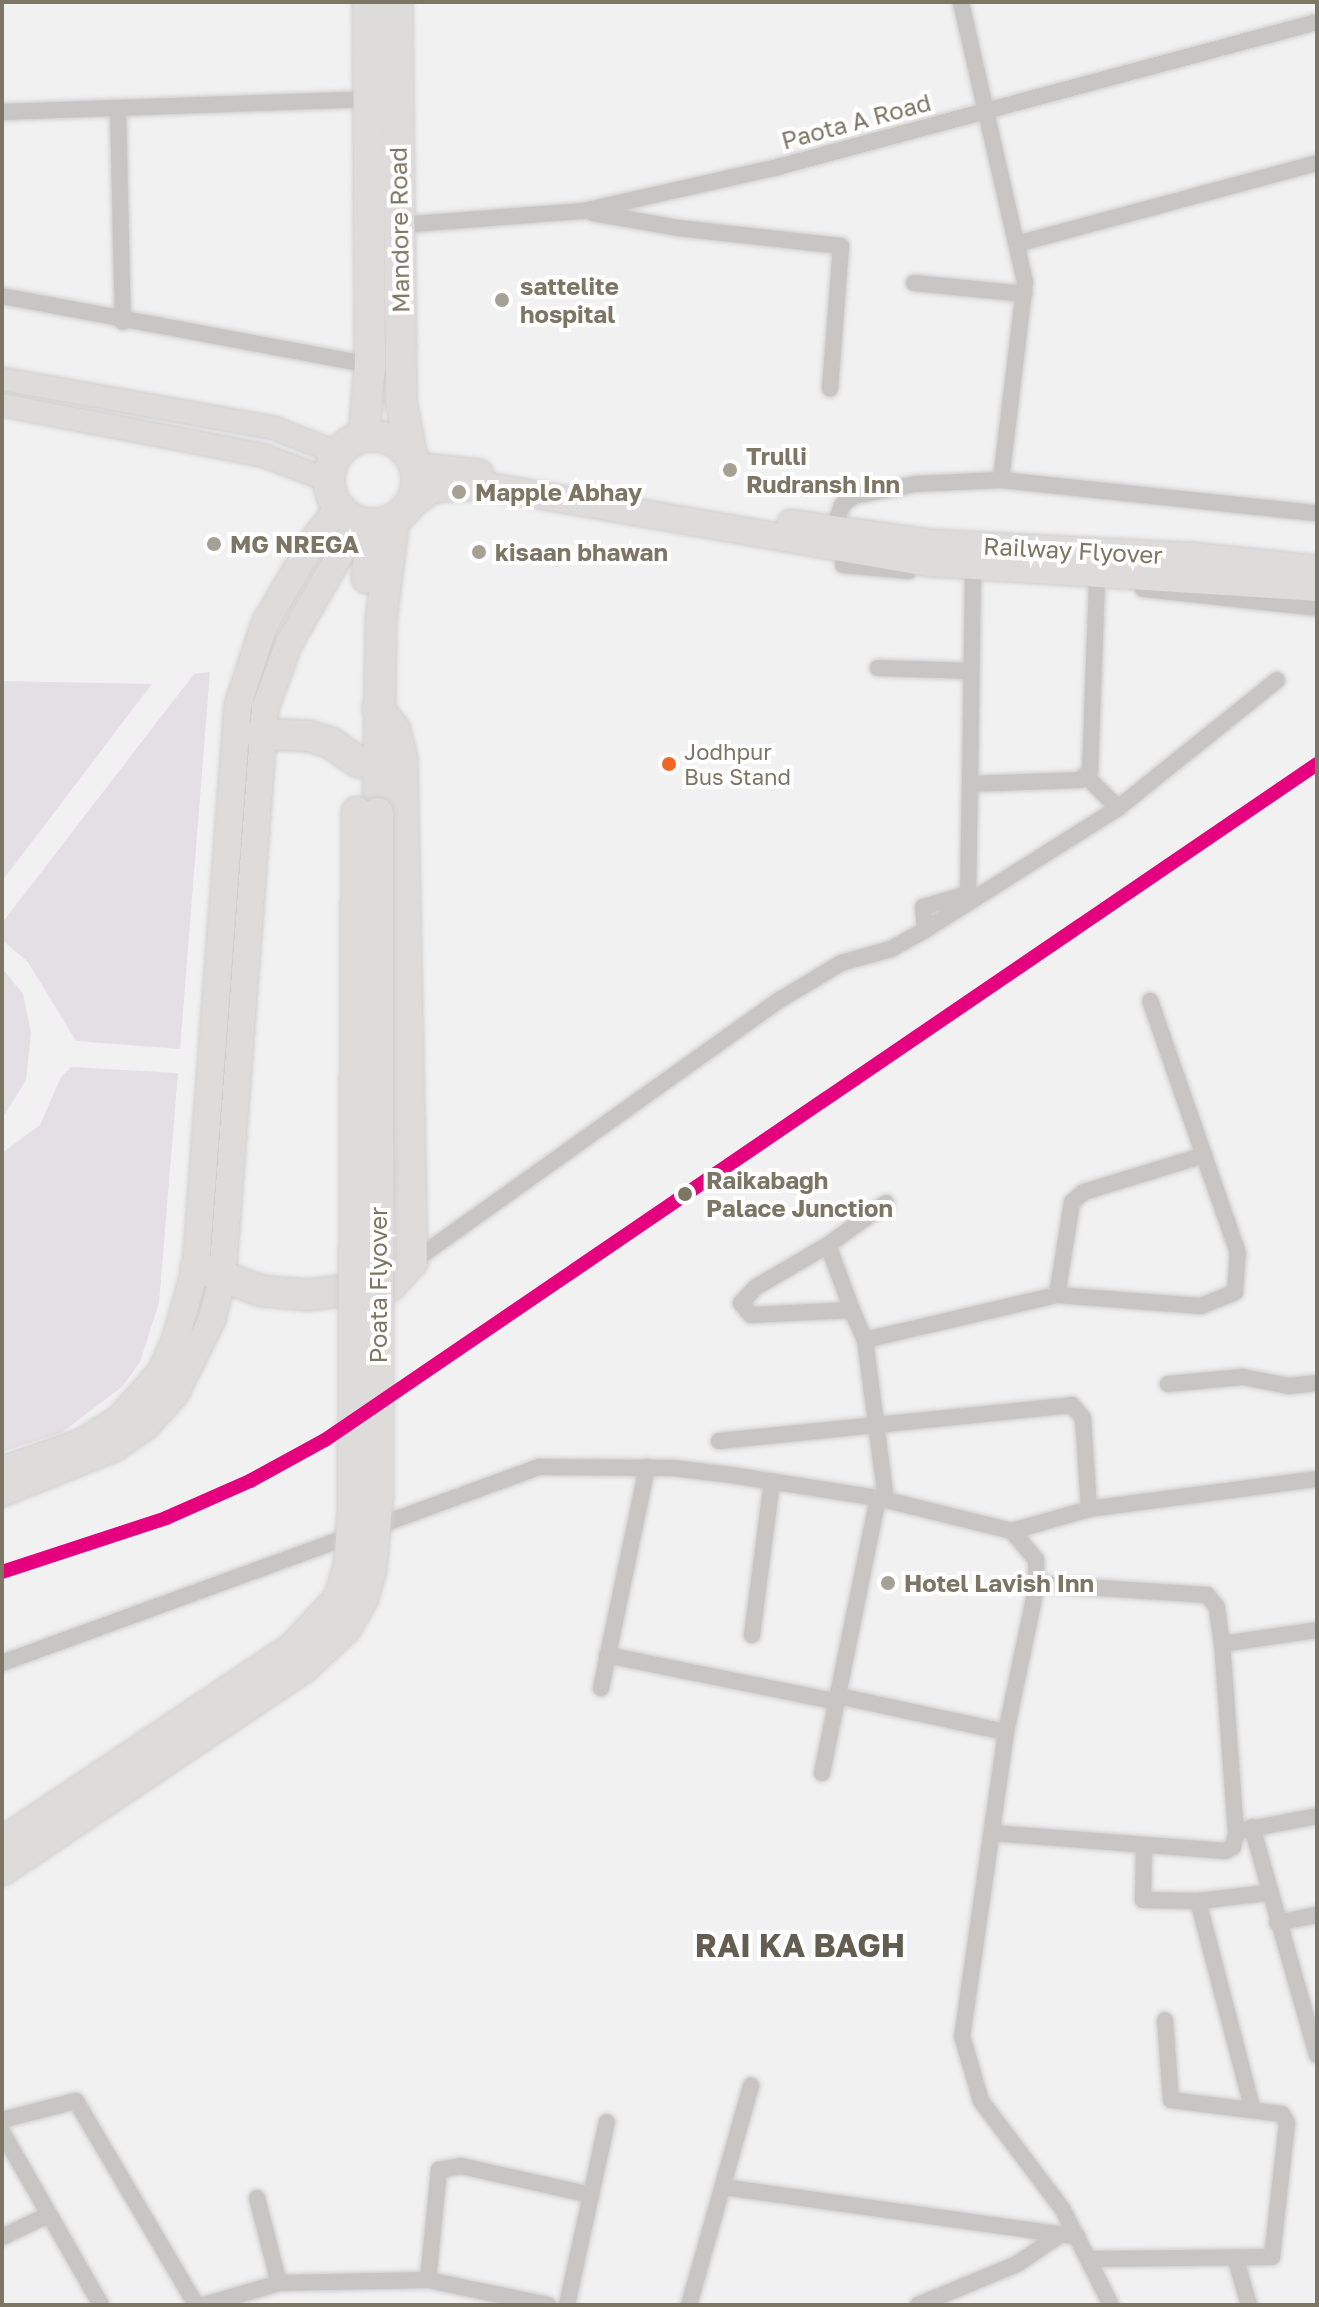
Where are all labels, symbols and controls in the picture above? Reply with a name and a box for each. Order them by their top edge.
street label: Paota A Road [778,87,934,155]
street label: Mandore Road [383,147,415,313]
place label: sattelite hospital [520,272,619,328]
marker: sattelite hospital [491,289,513,311]
place label: Trulli Rudransh Inn [746,442,900,498]
marker: Trulli Rudransh Inn [721,461,739,479]
place label: Mapple Abhay [475,478,642,506]
marker: Mapple Abhay [450,483,468,501]
place label: MG NREGA [230,530,359,558]
street label: Railway Flyover [983,531,1163,569]
marker: MG NREGA [205,535,223,553]
place label: kisaan bhawan [495,538,668,566]
marker: kisaan bhawan [470,543,488,561]
place label: Jodhpur Bus Stand [684,738,791,790]
marker: Jodhpur Bus Stand [661,756,677,772]
place label: Raikabagh Palace Junction [706,1166,893,1222]
marker: Raikabagh Palace Junction [671,1180,699,1208]
street label: Poata Flyover [364,1207,392,1363]
place label: Hotel Lavish Inn [904,1569,1094,1597]
marker: Hotel Lavish Inn [879,1574,897,1592]
district label: RAI KA BAGH [695,1926,905,1964]

